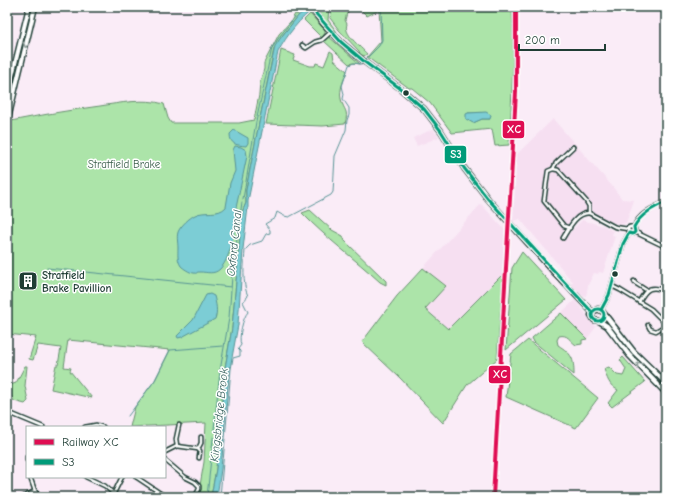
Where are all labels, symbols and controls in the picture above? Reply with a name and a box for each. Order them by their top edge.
scale bar [519,26,605,52]
text: 200 m [525,33,560,47]
one-way arrow [23,42,31,48]
unlabelled marker [401,88,411,98]
line badge: XC [502,120,525,139]
text: XC [507,123,522,136]
line badge: S3 [444,145,467,164]
text: S3 [450,148,462,161]
park label: Stratfield Brake [88,158,161,171]
water label: Oxford Canal [224,209,244,277]
place label: Stratfield Brake Pavillion [42,269,111,295]
unlabelled marker [610,269,620,279]
building icon: Stratfield Brake Pavillion [17,270,39,292]
one-way arrow [636,362,644,370]
line badge: XC [488,365,511,384]
water label: Kingsbridge Brook [207,367,231,463]
text: XC [493,368,508,381]
legend [26,426,166,478]
text: Railway XC [62,435,119,449]
text: S3 [62,455,75,469]

